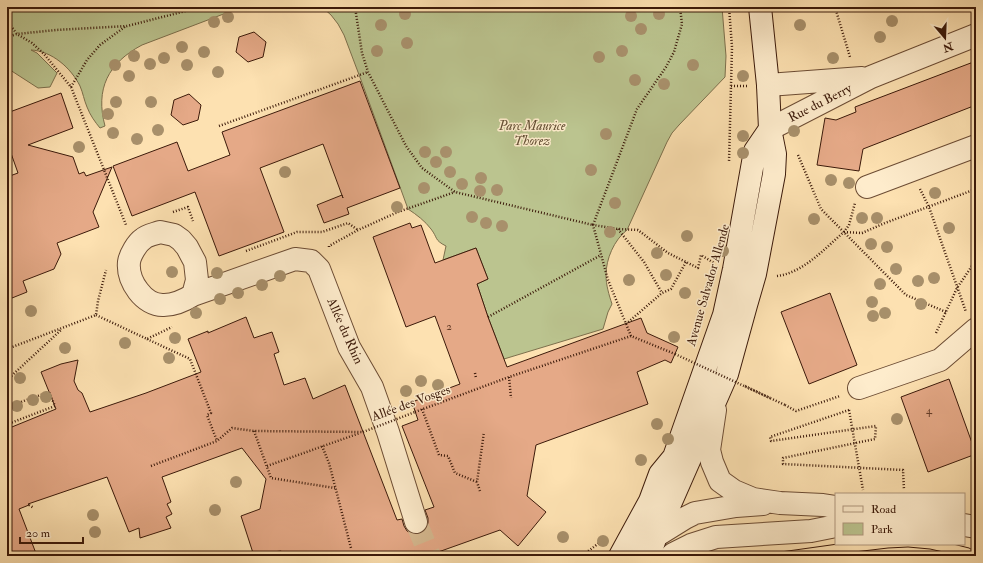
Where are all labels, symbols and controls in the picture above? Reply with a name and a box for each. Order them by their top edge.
north arrow [925,18,965,58]
text: N [940,39,956,55]
street label: Rue du Berry [785,80,855,127]
park label: Parc Maurice Thorez [498,118,566,149]
street label: Avenue Salvador Allende [683,222,733,349]
street label: Allée du Rhin [323,295,367,367]
house number: 2 [446,320,452,333]
street label: Allée des Vosges [369,381,453,425]
house number: 4 [926,404,933,417]
legend [835,493,965,545]
text: Road [871,502,896,517]
scale bar [20,519,83,545]
text: Park [871,522,893,537]
text: 20 m [26,526,51,541]

